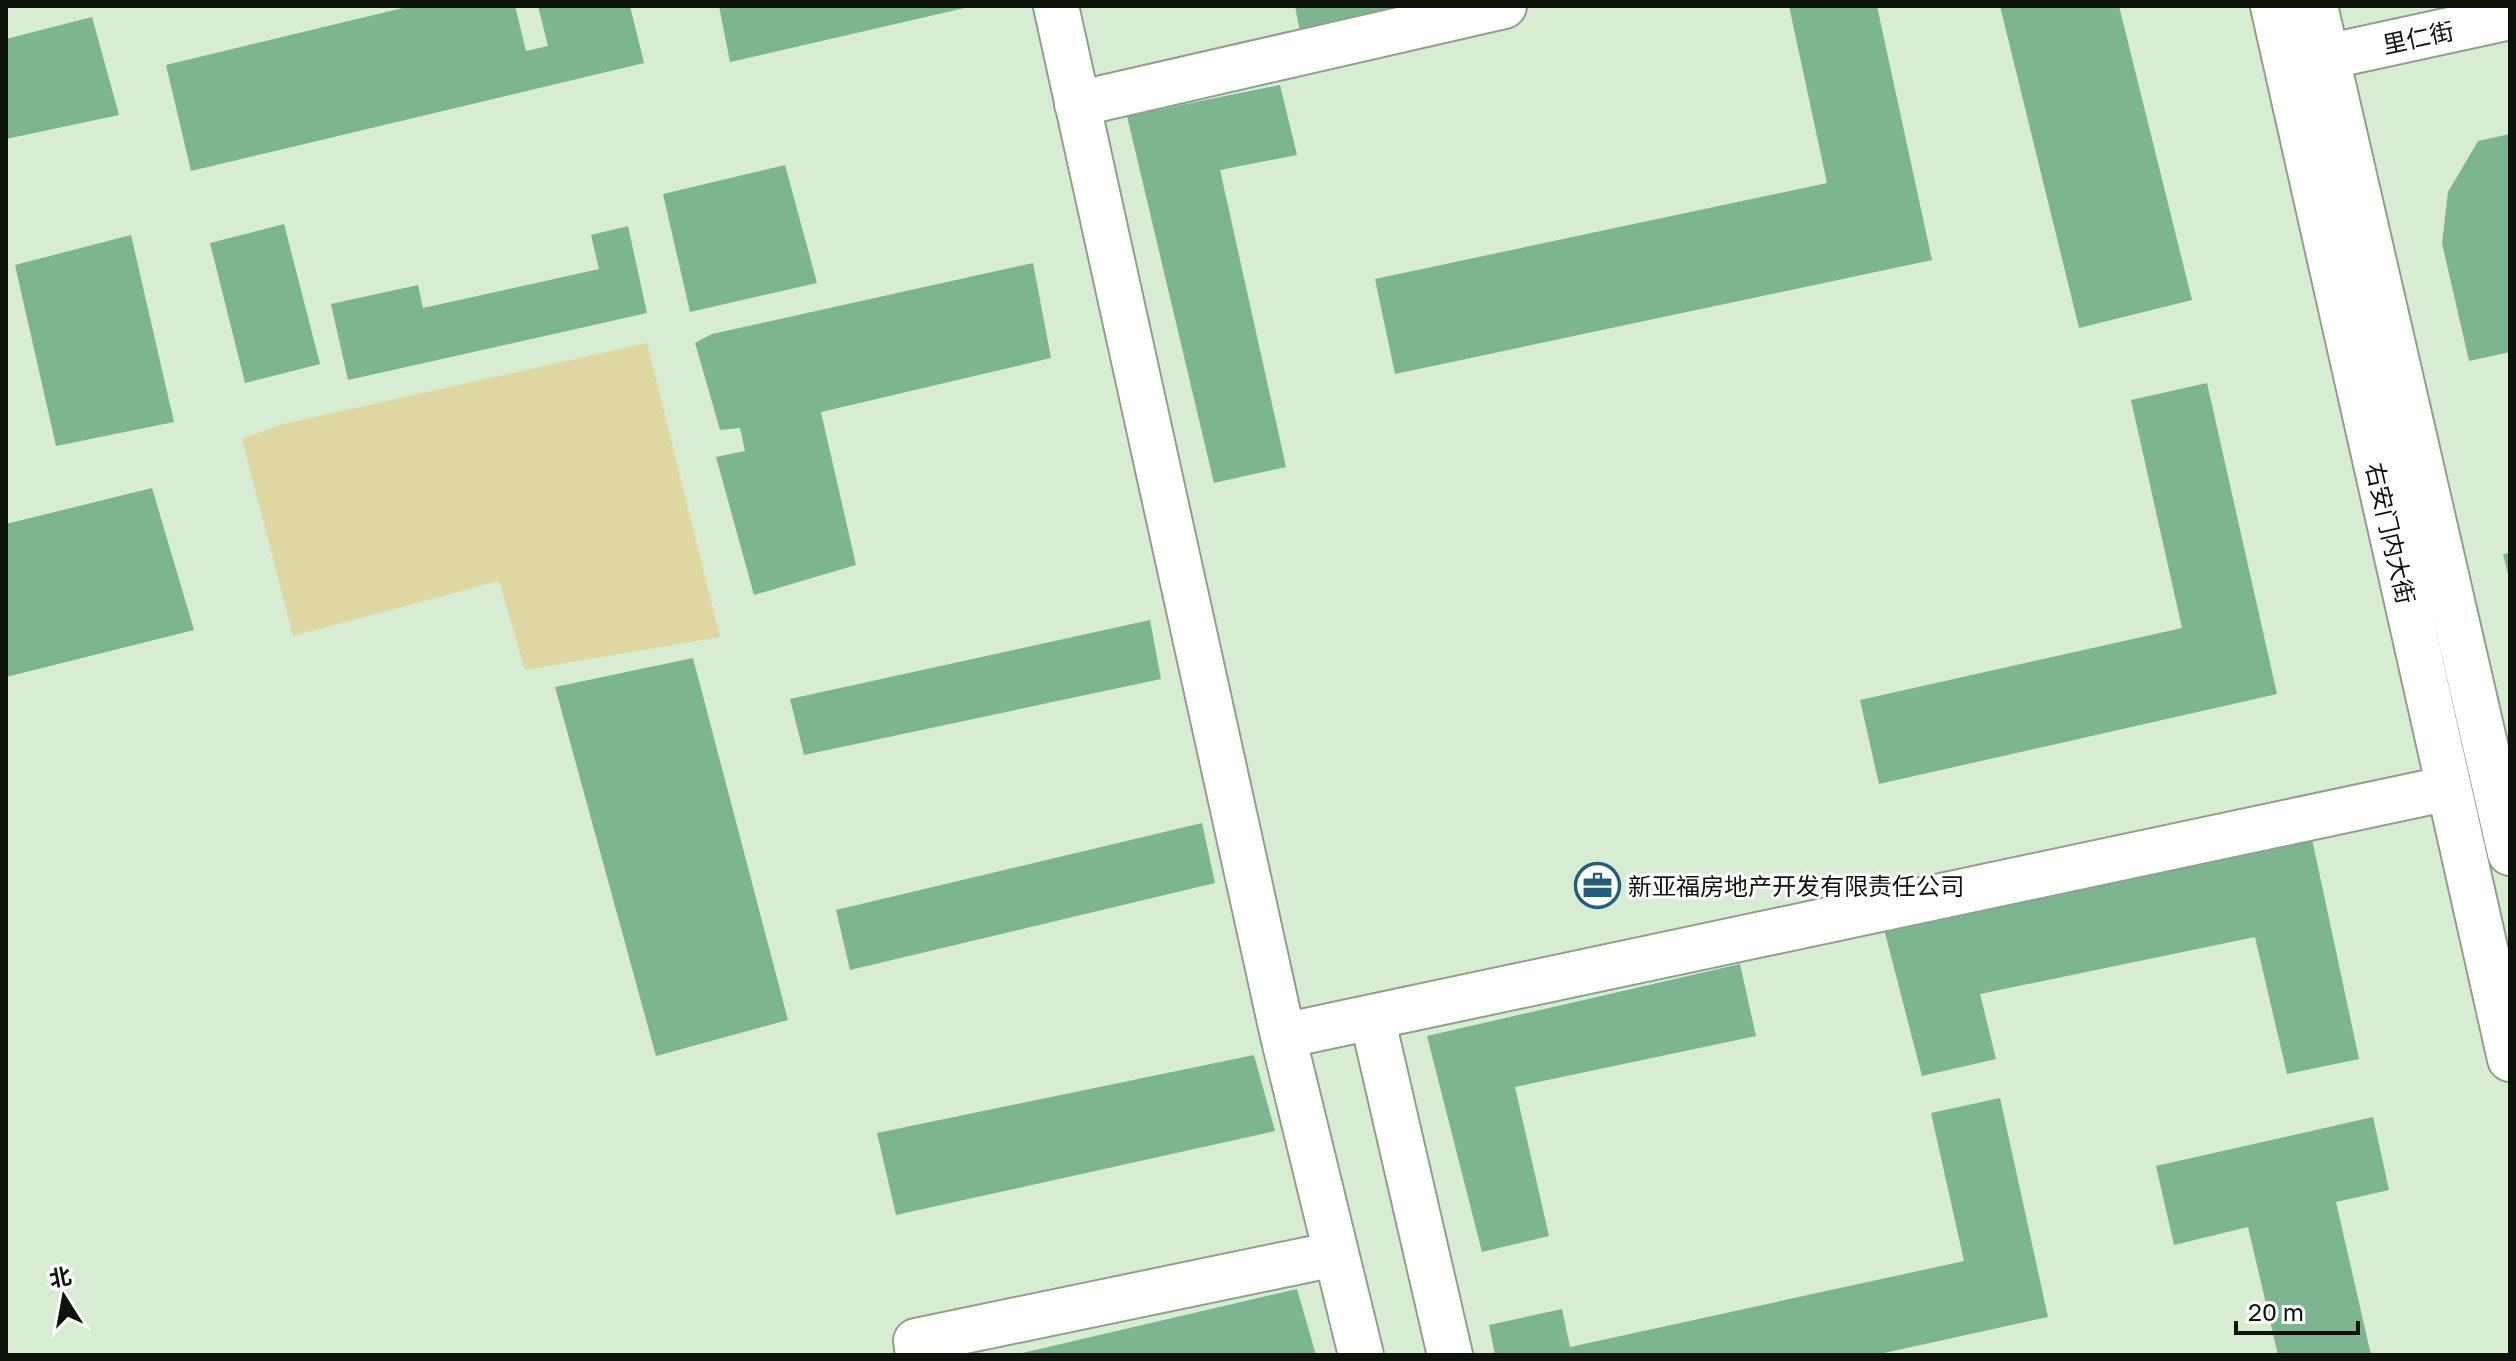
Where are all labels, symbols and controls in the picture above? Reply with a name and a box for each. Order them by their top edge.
street label: 里仁街 [2380,15,2456,59]
street label: 右安门内大街 [2361,460,2421,606]
office icon: 新亚福房地产开发有限责任公司 [1573,861,1621,909]
place label: 新亚福房地产开发有限责任公司 [1628,871,1964,900]
north arrow [24,1257,104,1337]
text: 北 [47,1262,73,1292]
scale bar [2236,1285,2358,1335]
text: 20 m [2248,1297,2304,1326]

